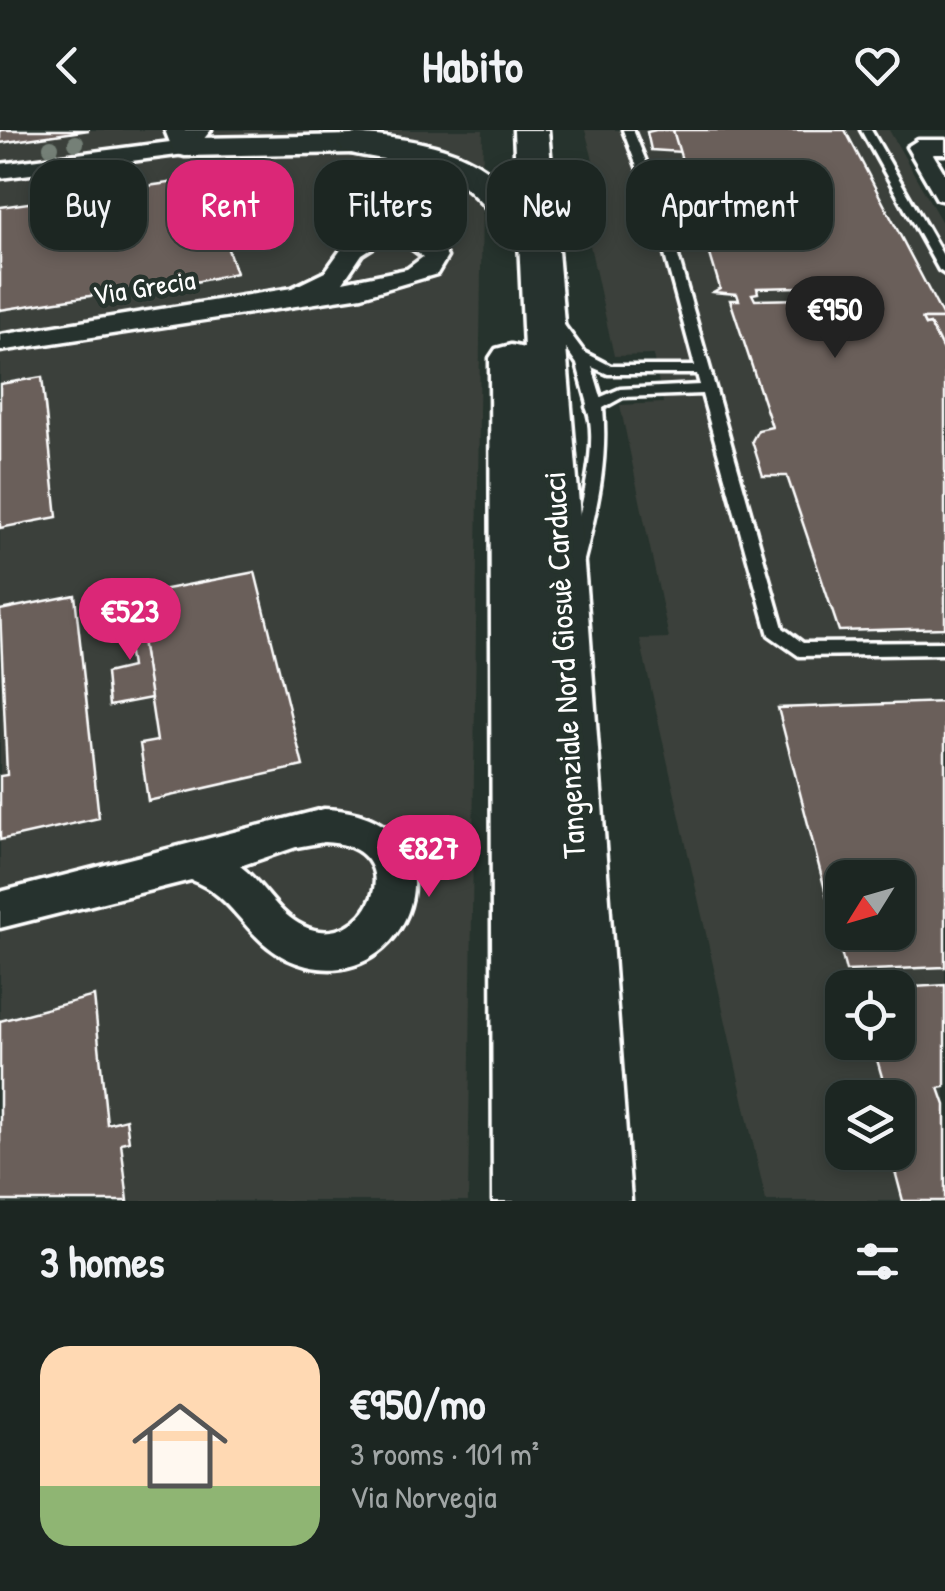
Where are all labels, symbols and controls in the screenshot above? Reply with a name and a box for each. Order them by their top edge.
text: Habito [422,35,523,96]
icon: back [40,38,95,93]
icon: heart [850,38,905,93]
chip: Buy [30,160,147,250]
chip: Rent [167,160,294,250]
chip: Filters [314,160,467,250]
chip: New [487,160,606,250]
chip: Apartment [626,160,833,250]
street label: Via Grecia [90,260,198,314]
pin: €950 [776,276,894,361]
text: €950 [807,287,863,330]
street label: Tangenziale Nord Giosuè Carducci [532,470,595,860]
pin: €523 [71,578,189,663]
text: €523 [101,589,159,632]
pin: €827 [370,815,488,900]
text: €827 [399,826,459,869]
north arrow [825,860,915,950]
map controls [825,860,915,1170]
button: locate [825,970,915,1060]
button: layers [825,1080,915,1170]
text: 3 homes [40,1233,165,1290]
icon: filters [850,1234,905,1289]
text: €950/mo [350,1375,485,1432]
icon: home [120,1386,240,1506]
text: 3 rooms · 101 m² [350,1432,539,1475]
text: Via Norvegia [350,1475,497,1518]

